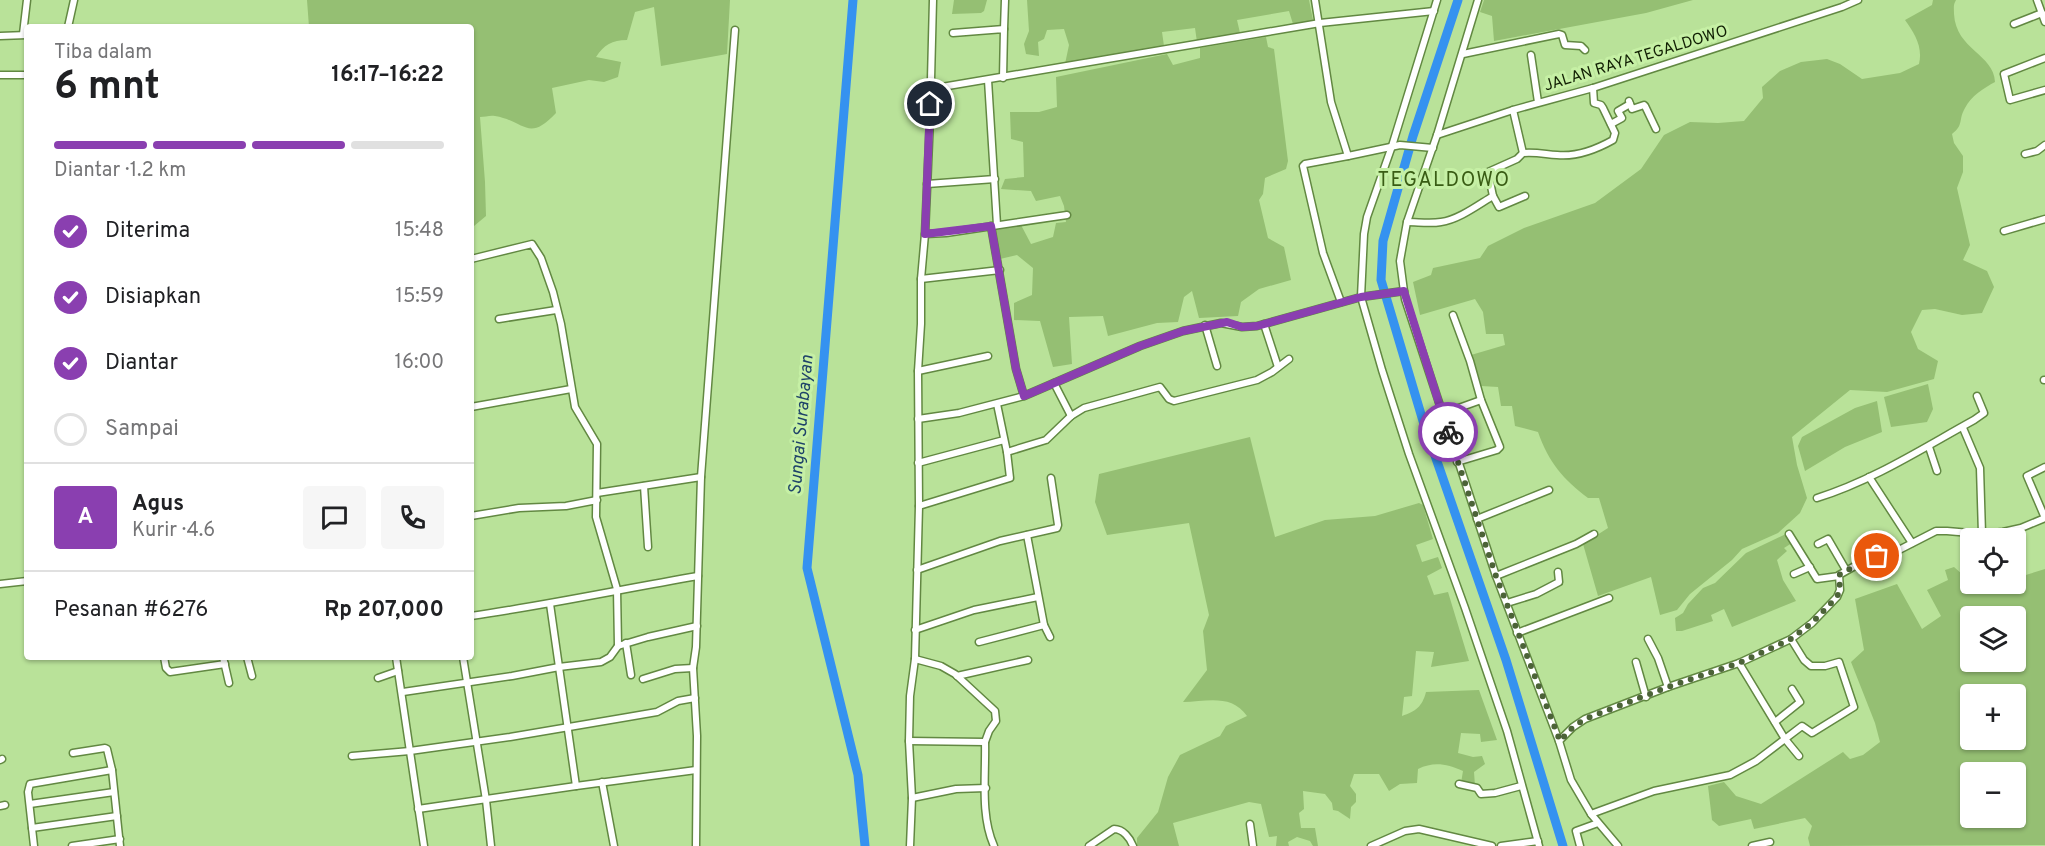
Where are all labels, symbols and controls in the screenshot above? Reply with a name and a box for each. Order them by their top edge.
street label: JALAN RAYA TEGALDOWO [1542,21,1730,97]
text: Tiba dalam [54,40,152,66]
text: 16:17–16:22 [331,62,444,89]
text: 6 mnt [54,64,160,113]
pin [904,78,955,129]
icon: home [913,87,946,120]
text: Diantar · 1.2 km [54,158,186,184]
district label: TEGALDOWO [1377,168,1511,194]
icon: check [54,215,87,248]
text: Diterima [105,218,190,245]
text: 15:48 [395,218,444,244]
icon: check [54,281,87,314]
text: Disiapkan [105,284,201,311]
text: 15:59 [395,284,444,310]
icon: check [54,347,87,380]
text: Diantar [105,350,178,377]
text: 16:00 [395,350,444,376]
water label: Sungai Surabayan [784,354,820,496]
courier [1418,402,1478,462]
text: Sampai [105,416,179,443]
icon: bike [1432,416,1465,449]
button: chat [303,486,366,549]
button: phone [381,486,444,549]
text: Agus [132,491,184,518]
text: A [78,504,93,531]
text: Kurir · 4.6 [132,518,215,544]
map controls [1960,528,2026,828]
button: locate [1960,528,2026,594]
pin [1851,530,1902,581]
icon: bag [1860,539,1893,572]
text: Pesanan #6276 [54,597,208,624]
text: Rp 207,000 [324,597,444,624]
button: layers [1960,606,2026,672]
button: + [1960,684,2026,750]
button: − [1960,762,2026,828]

